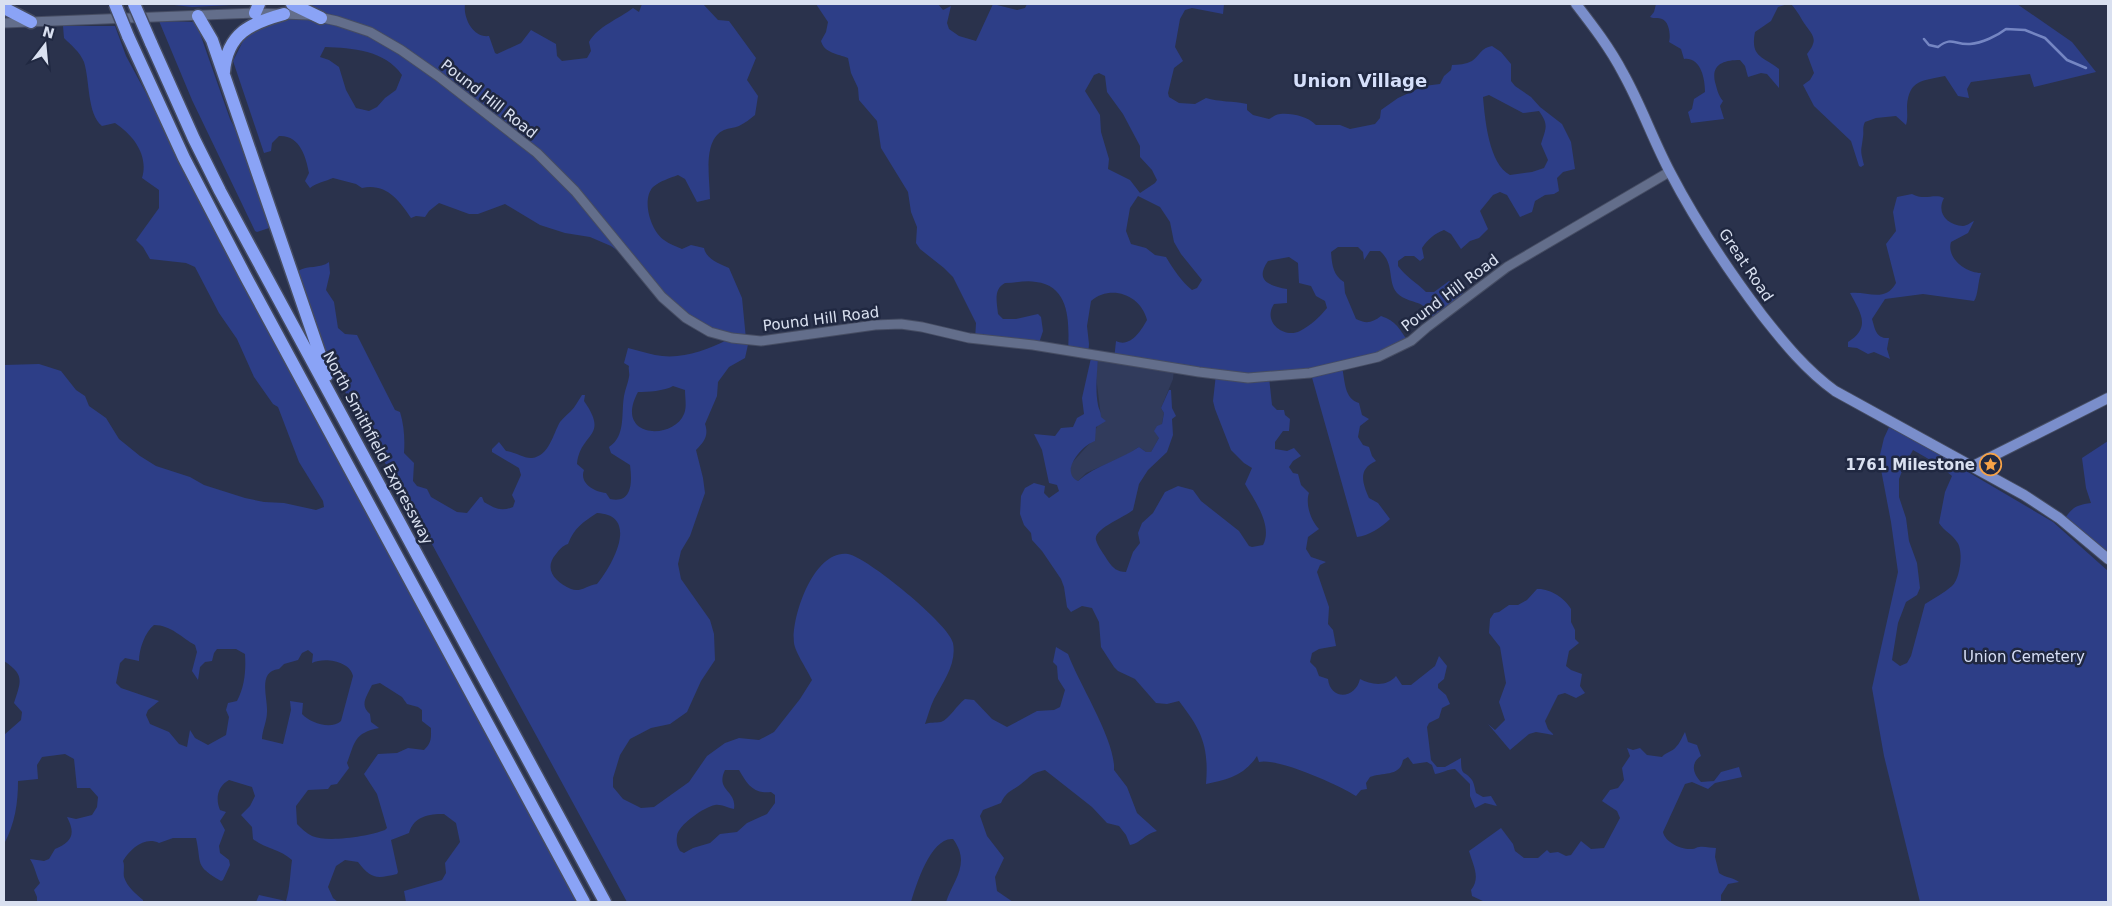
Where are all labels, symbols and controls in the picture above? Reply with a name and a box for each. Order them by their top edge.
north arrow [20,20,70,70]
text: N [41,23,56,42]
street label: Pound Hill Road [437,56,541,142]
district label: Union Village [1293,70,1427,91]
street label: Great Road [1715,225,1777,305]
street label: Pound Hill Road [1398,251,1502,335]
street label: Pound Hill Road [762,303,880,335]
street label: North Smithfield Expressway [319,348,437,548]
place icon: 1761 Milestone [1979,453,2003,477]
place label: 1761 Milestone [1845,456,1975,474]
park label: Union Cemetery [1963,648,2085,666]

